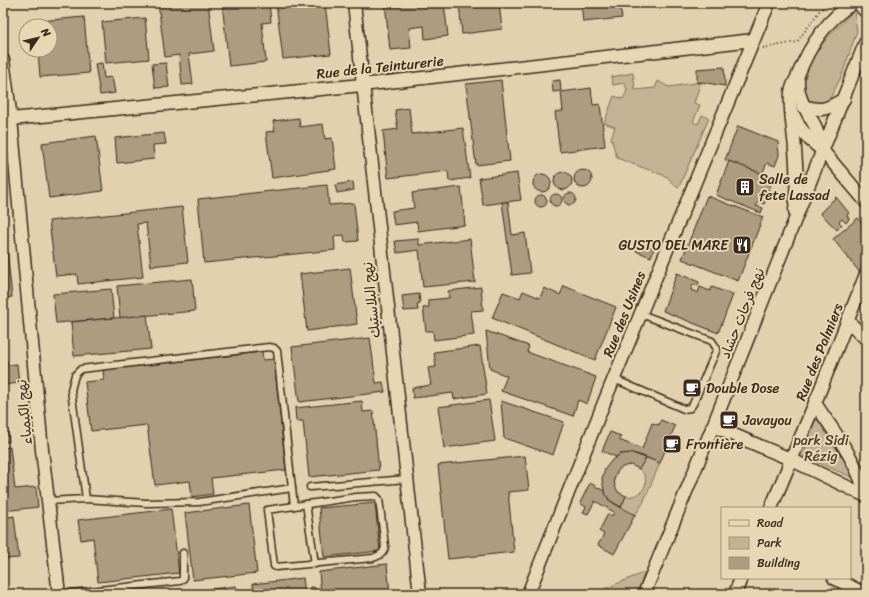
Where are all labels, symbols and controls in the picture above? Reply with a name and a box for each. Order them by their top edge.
north arrow [18,18,58,58]
text: N [35,23,56,41]
street label: Rue de la Teinturerie [315,48,445,87]
place label: Salle de fete Lassad [759,167,831,208]
building icon: Salle de fete Lassad [734,176,756,198]
place label: GUSTO DEL MARE [619,233,729,258]
restaurant icon: GUSTO DEL MARE [731,234,753,256]
street label: نهج البلاستيك [355,261,388,339]
street label: نهج فرحات حشاد [713,264,772,362]
street label: Rue des Usines [596,267,653,361]
street label: Rue des Palmiers [789,299,851,405]
place label: Double Dose [706,376,779,401]
cafe icon: Double Dose [681,377,703,399]
street label: نهج الكيمياء [9,378,40,446]
place label: Javayou [742,408,792,433]
cafe icon: Javayou [718,409,740,431]
park label: park Sidi Rézig [792,428,850,469]
place label: Frontière [686,432,743,457]
cafe icon: Frontière [661,433,683,455]
legend [721,507,851,579]
text: Road [757,512,784,534]
text: Park [757,532,782,554]
text: Building [757,552,800,574]

